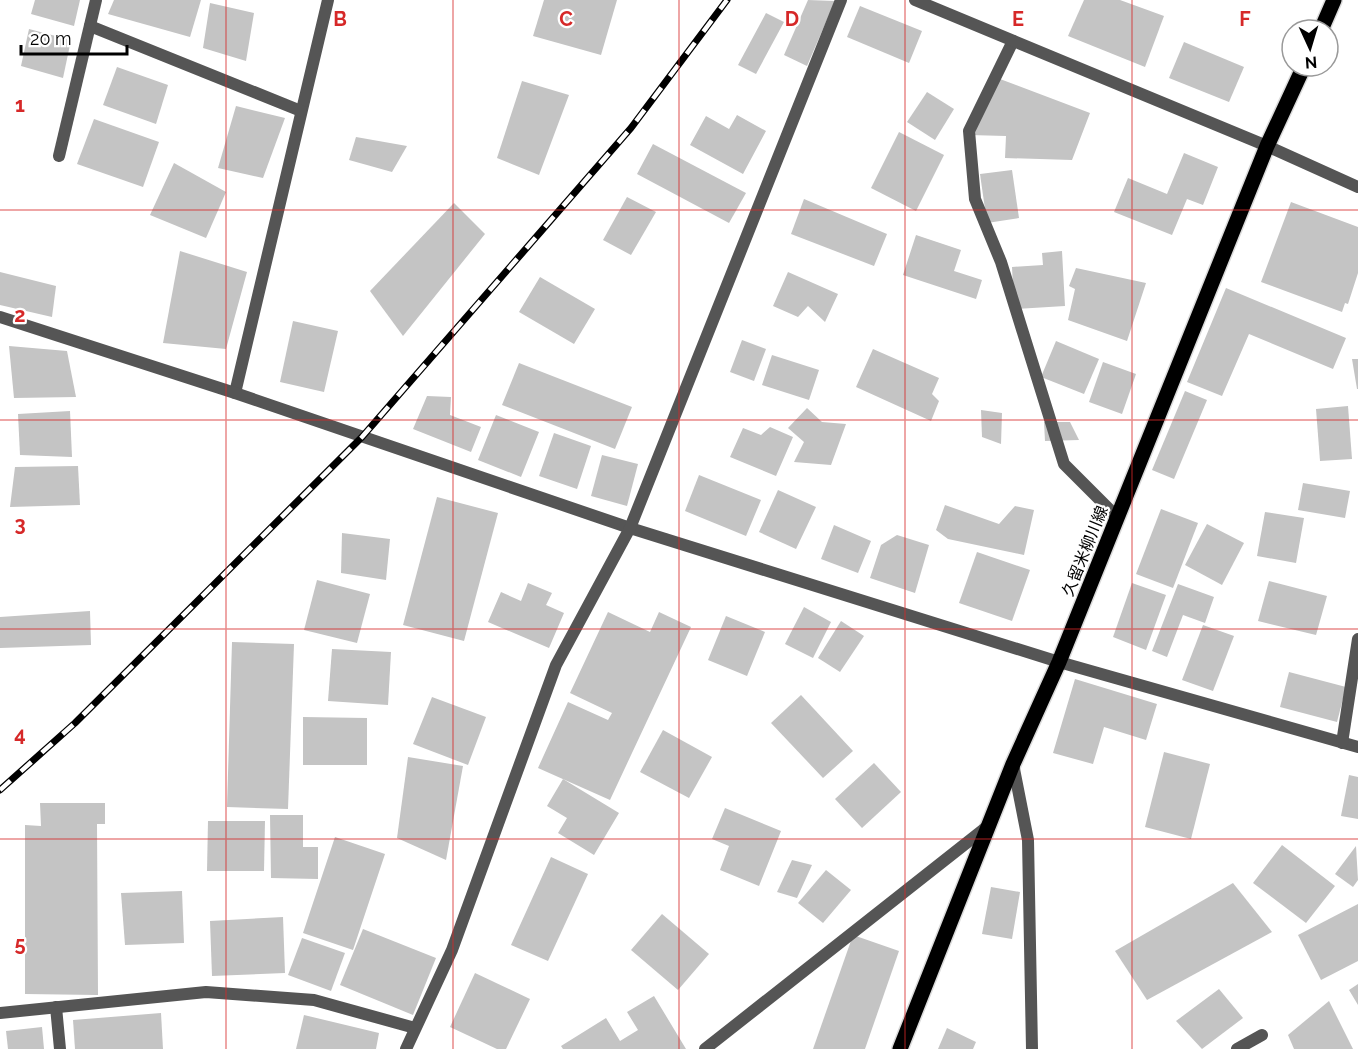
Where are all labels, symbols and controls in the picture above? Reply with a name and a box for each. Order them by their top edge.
text: B [333,7,347,31]
text: C [559,7,573,31]
text: D [785,7,799,31]
text: E [1012,7,1024,31]
text: F [1239,7,1251,31]
scale bar [21,18,128,56]
north arrow [1280,18,1340,78]
text: 20 m [30,28,72,49]
text: N [1304,53,1318,72]
text: 1 [15,93,25,117]
text: 2 [14,303,26,327]
street label: 久留米柳川線 [1058,503,1112,599]
text: 3 [14,512,26,536]
text: 4 [14,722,26,746]
text: 5 [14,932,26,956]

